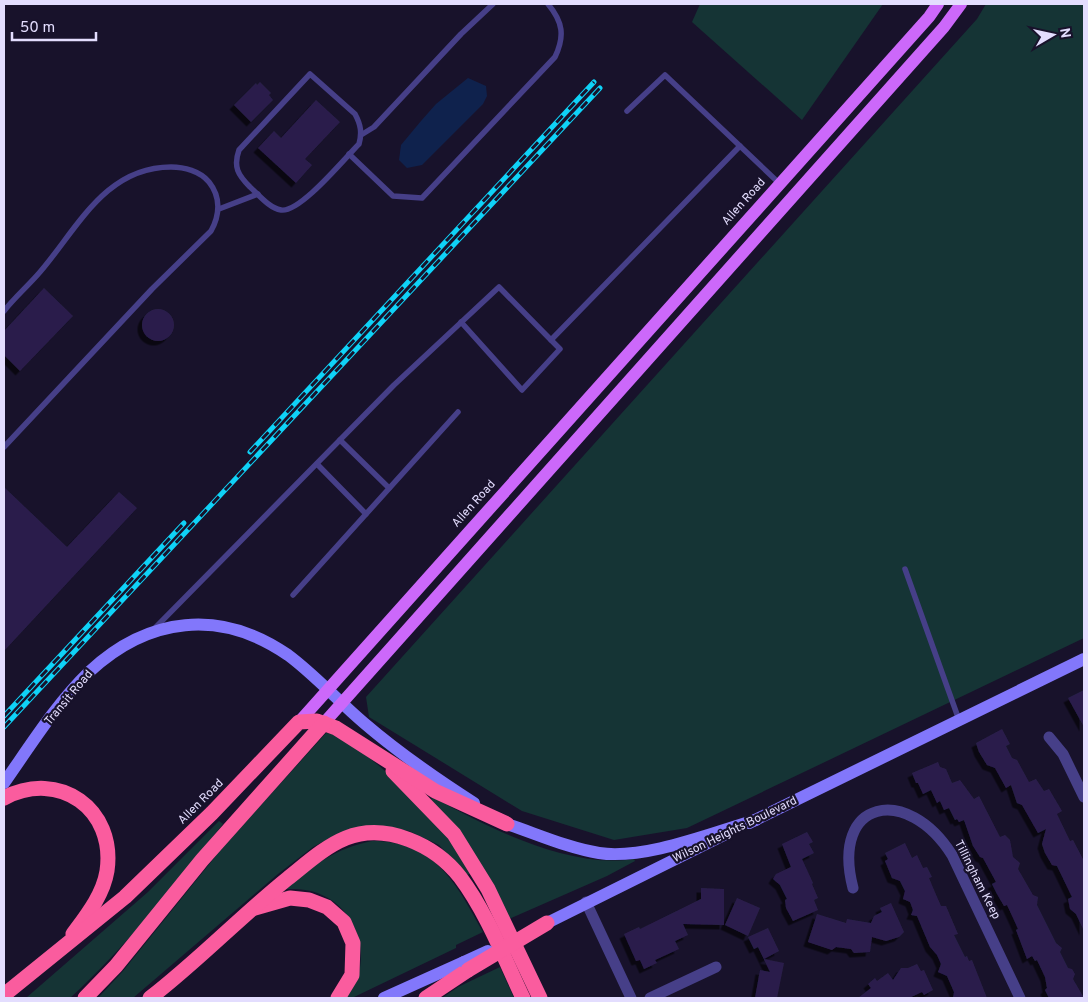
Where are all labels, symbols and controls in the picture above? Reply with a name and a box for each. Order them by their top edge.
scale bar [12,10,96,42]
north arrow [1028,10,1078,60]
text: 50 m [20,19,55,38]
text: N [1055,27,1074,40]
street label: Allen Road [719,175,769,229]
street label: Allen Road [449,477,499,531]
street label: Transit Road [41,667,97,729]
street label: Allen Road [175,776,227,828]
street label: Wilson Heights Boulevard [670,793,800,867]
street label: Tillingham Keep [950,838,1004,923]

